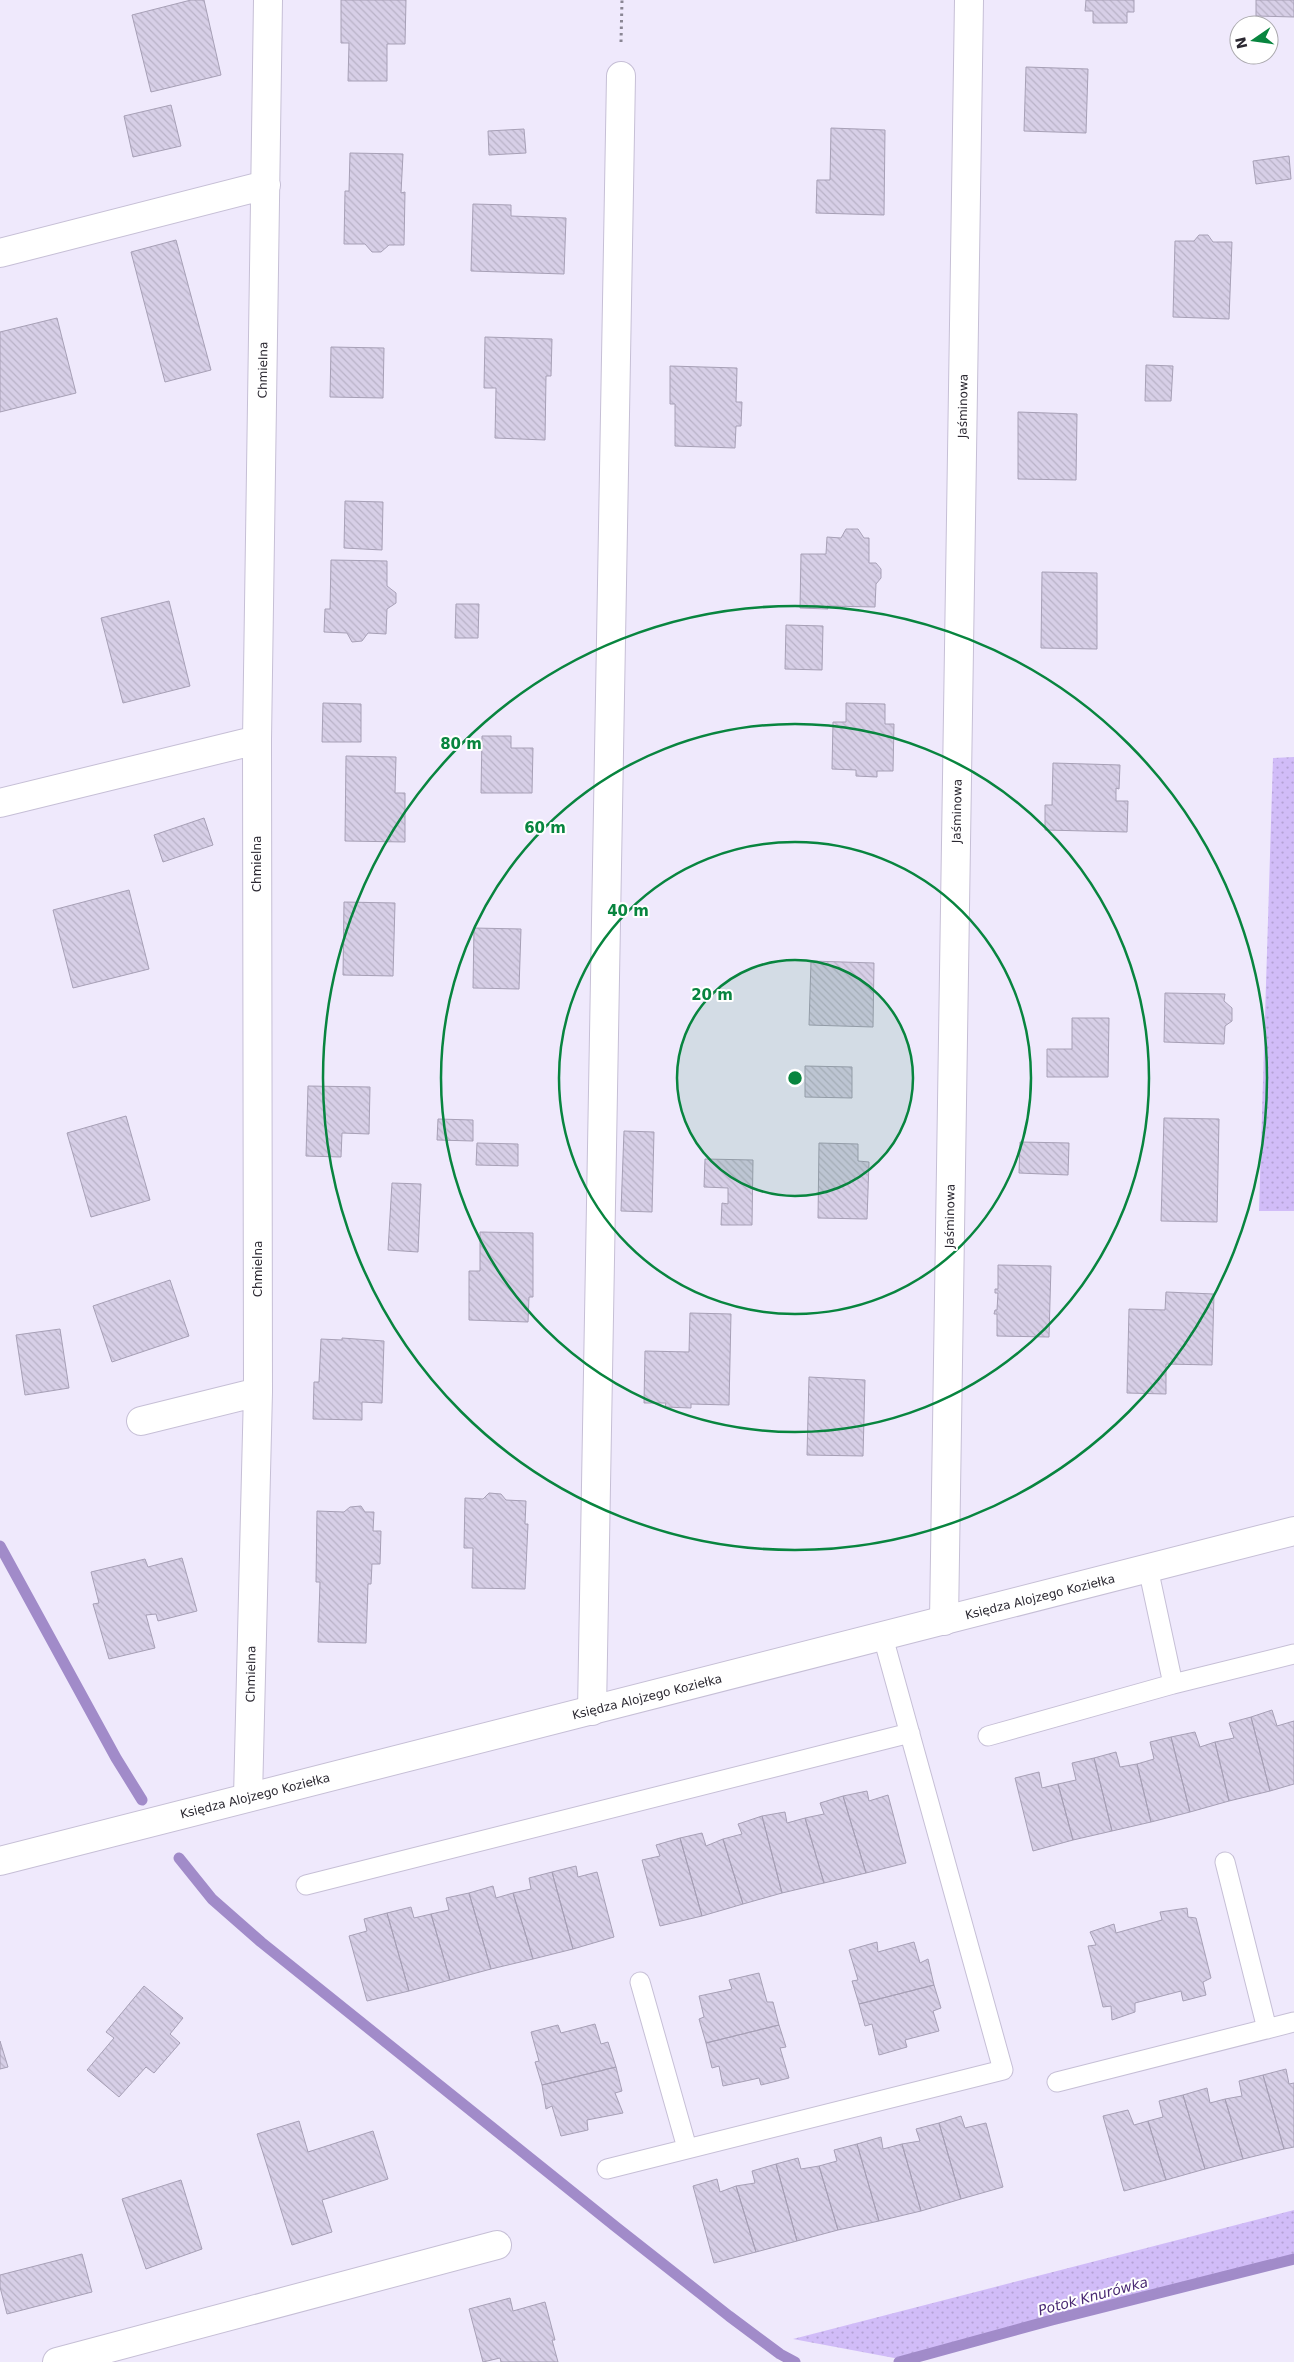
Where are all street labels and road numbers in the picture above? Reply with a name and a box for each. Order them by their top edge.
street label: Chmielna [256,342,270,398]
street label: Jaśminowa [955,374,971,439]
street label: Jaśminowa [949,779,965,844]
street label: Chmielna [250,836,264,892]
street label: Jaśminowa [942,1184,958,1249]
street label: Chmielna [251,1241,265,1297]
street label: Księdza Alojzego Koziełka [964,1572,1116,1622]
street label: Chmielna [244,1646,258,1702]
street label: Księdza Alojzego Koziełka [571,1672,723,1722]
street label: Księdza Alojzego Koziełka [179,1771,331,1821]

